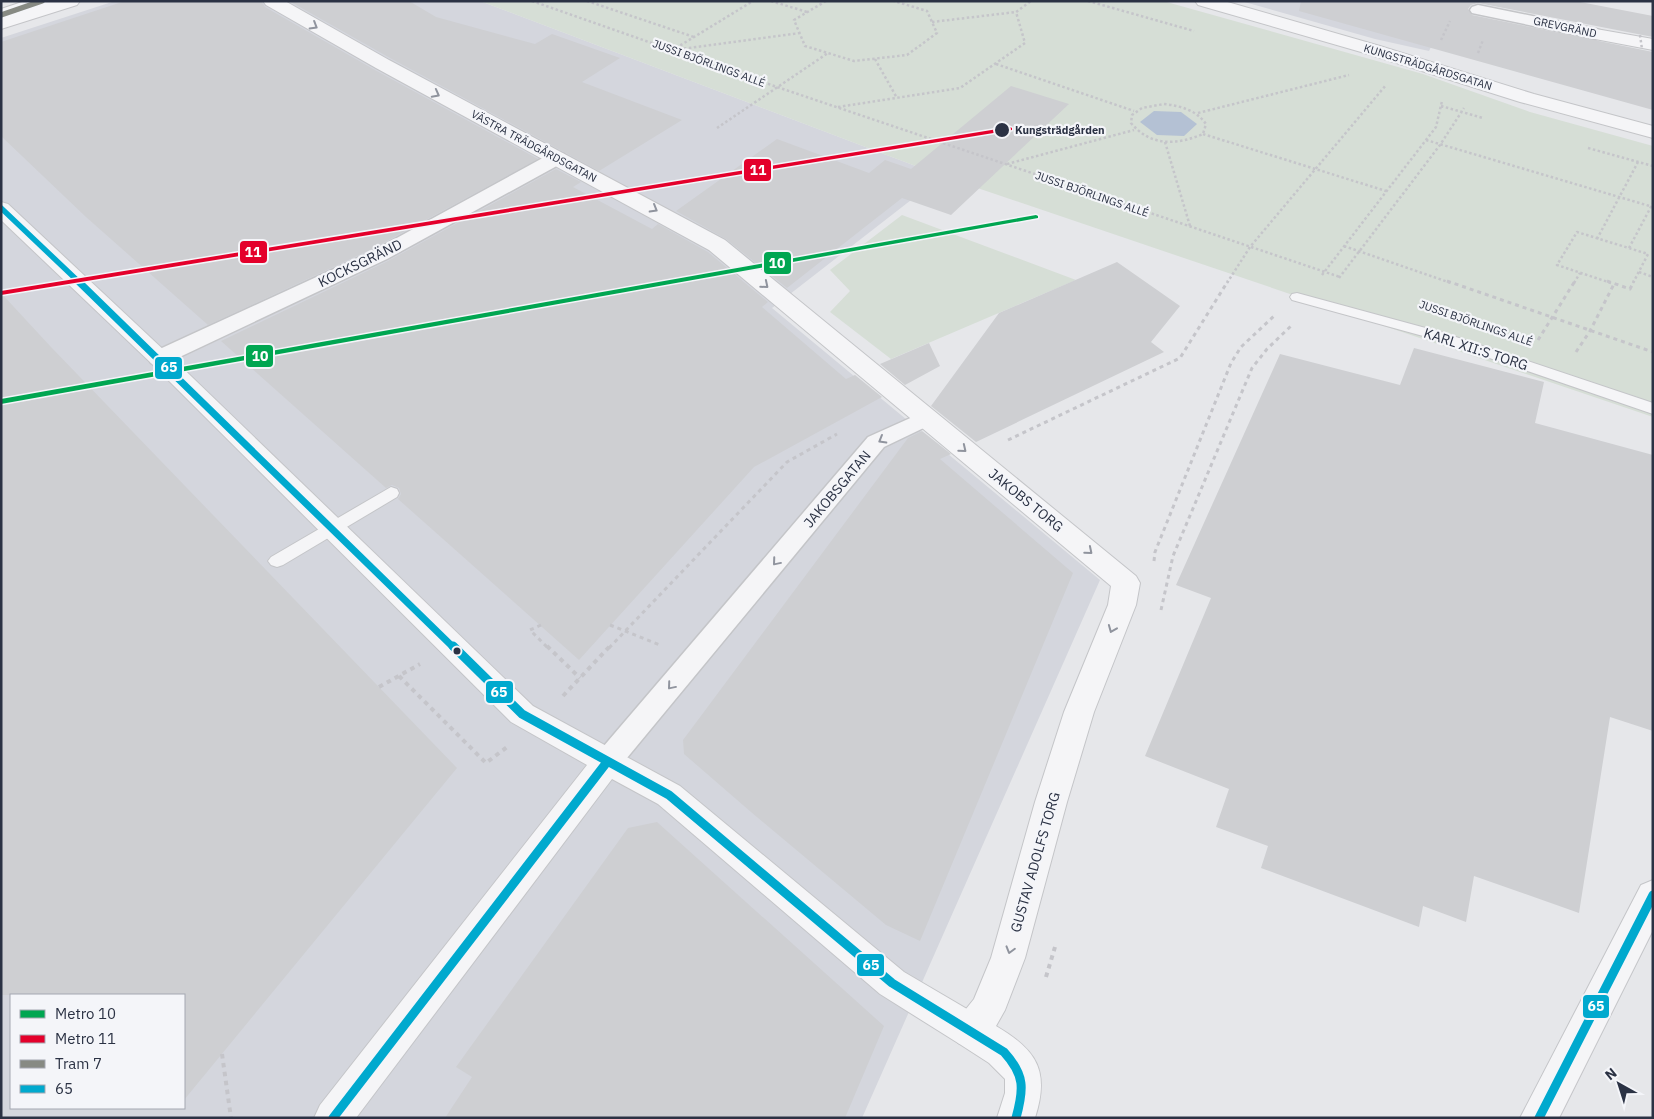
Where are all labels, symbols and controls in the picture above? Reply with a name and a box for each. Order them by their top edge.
street label: GREVGRÄND [1532,13,1598,41]
one-way arrow [309,20,318,30]
street label: JUSSI BJÖRLINGS ALLÉ [651,36,767,90]
street label: KUNGSTRÄDGÅRDSGATAN [1362,41,1494,93]
one-way arrow [431,88,440,98]
street label: VÄSTRA TRÄDGÅRDSGATAN [469,107,599,185]
marker: Kungsträdgården [993,121,1011,139]
place label: Kungsträdgården [1015,123,1105,137]
line badge: 11 [743,158,772,182]
text: 11 [750,161,767,179]
street label: JUSSI BJÖRLINGS ALLÉ [1033,168,1151,220]
one-way arrow [649,203,658,213]
street label: KOCKSGRÄND [315,235,405,291]
line badge: 11 [239,240,268,264]
text: 11 [245,243,262,261]
line badge: 10 [763,251,792,275]
text: 10 [769,254,785,272]
one-way arrow [759,280,768,288]
street label: JUSSI BJÖRLINGS ALLÉ [1417,297,1535,349]
street label: KARL XII:S TORG [1422,324,1530,374]
line badge: 10 [245,344,274,368]
text: 10 [252,347,268,365]
line badge: 65 [154,356,183,380]
text: 65 [161,358,177,376]
one-way arrow [879,433,888,443]
one-way arrow [958,443,967,452]
street label: JAKOBSGATAN [799,447,875,531]
street label: JAKOBS TORG [985,464,1067,536]
one-way arrow [1084,546,1093,555]
one-way arrow [772,556,781,565]
one-way arrow [1108,624,1119,633]
unlabelled marker [452,646,462,656]
line badge: 65 [485,680,514,704]
one-way arrow [668,680,677,689]
text: 65 [491,683,507,701]
street label: GUSTAV ADOLFS TORG [1006,790,1064,934]
one-way arrow [1006,945,1016,954]
line badge: 65 [856,953,885,977]
text: 65 [863,956,879,974]
legend [10,994,185,1109]
line badge: 65 [1582,994,1610,1019]
text: 65 [1588,997,1604,1015]
text: Metro 10 [55,1004,116,1023]
text: Metro 11 [55,1029,116,1048]
text: Tram 7 [55,1054,102,1073]
north arrow [1594,1059,1644,1109]
text: N [1601,1064,1620,1084]
text: 65 [55,1079,73,1098]

